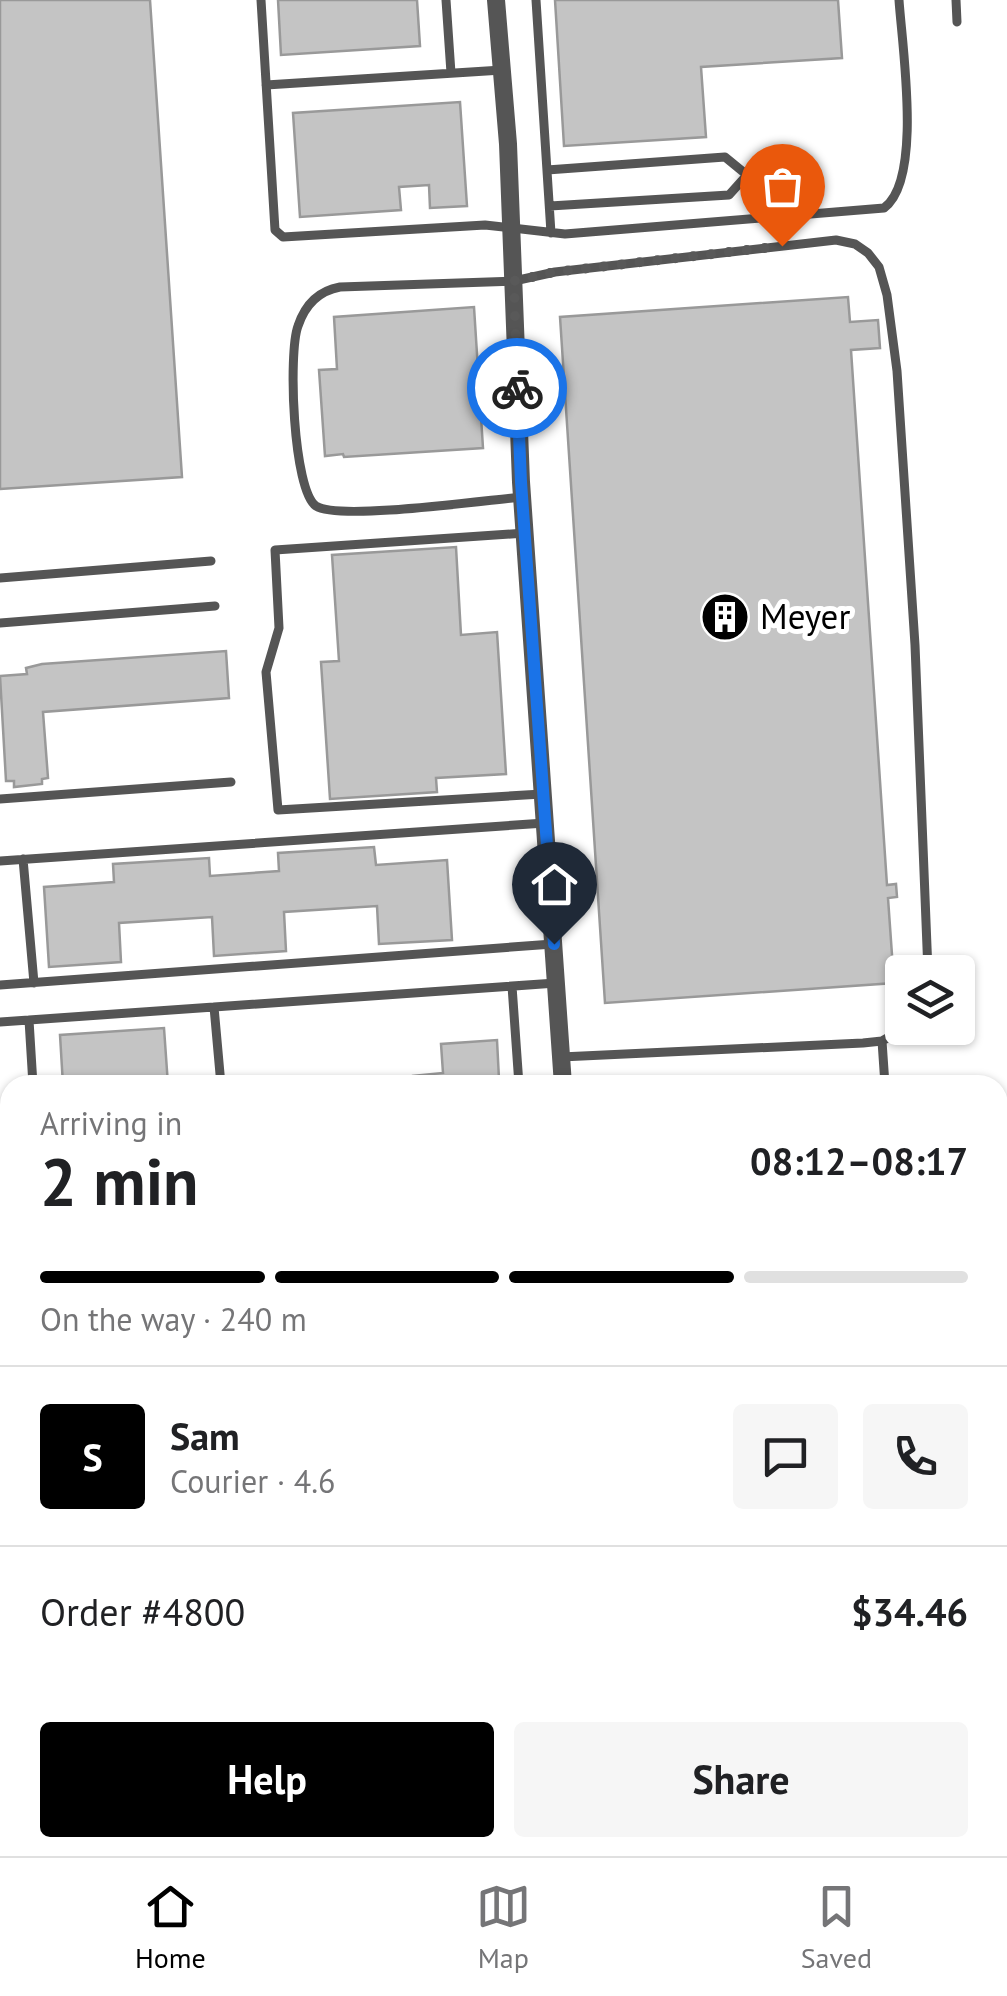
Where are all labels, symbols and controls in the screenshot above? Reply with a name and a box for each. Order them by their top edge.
pin [740,144,825,247]
icon: bag [755,159,810,214]
courier [467,338,567,438]
icon: bike [490,361,545,416]
building icon: Meyer [699,591,751,643]
place label: Meyer [760,593,850,639]
pin [512,842,597,945]
icon: home [527,857,582,912]
map controls [885,955,975,1045]
button: layers [885,955,975,1045]
text: Arriving in [40,1102,182,1144]
text: 08:12–08:17 [750,1136,968,1185]
text: 2 min [40,1139,199,1223]
text: On the way · 240 m [40,1298,307,1340]
button: chat [733,1404,838,1509]
button: phone [863,1404,968,1509]
text: Sam [170,1411,240,1460]
text: S [82,1432,103,1481]
text: Courier · 4.6 [170,1460,336,1502]
text: Order #4800 [40,1587,245,1636]
text: $34.46 [851,1587,968,1636]
button: Help [40,1722,494,1837]
button: Share [514,1722,968,1837]
tab: Home [135,1879,206,1976]
tab: Map [476,1879,531,1976]
tab: Saved [801,1879,872,1976]

